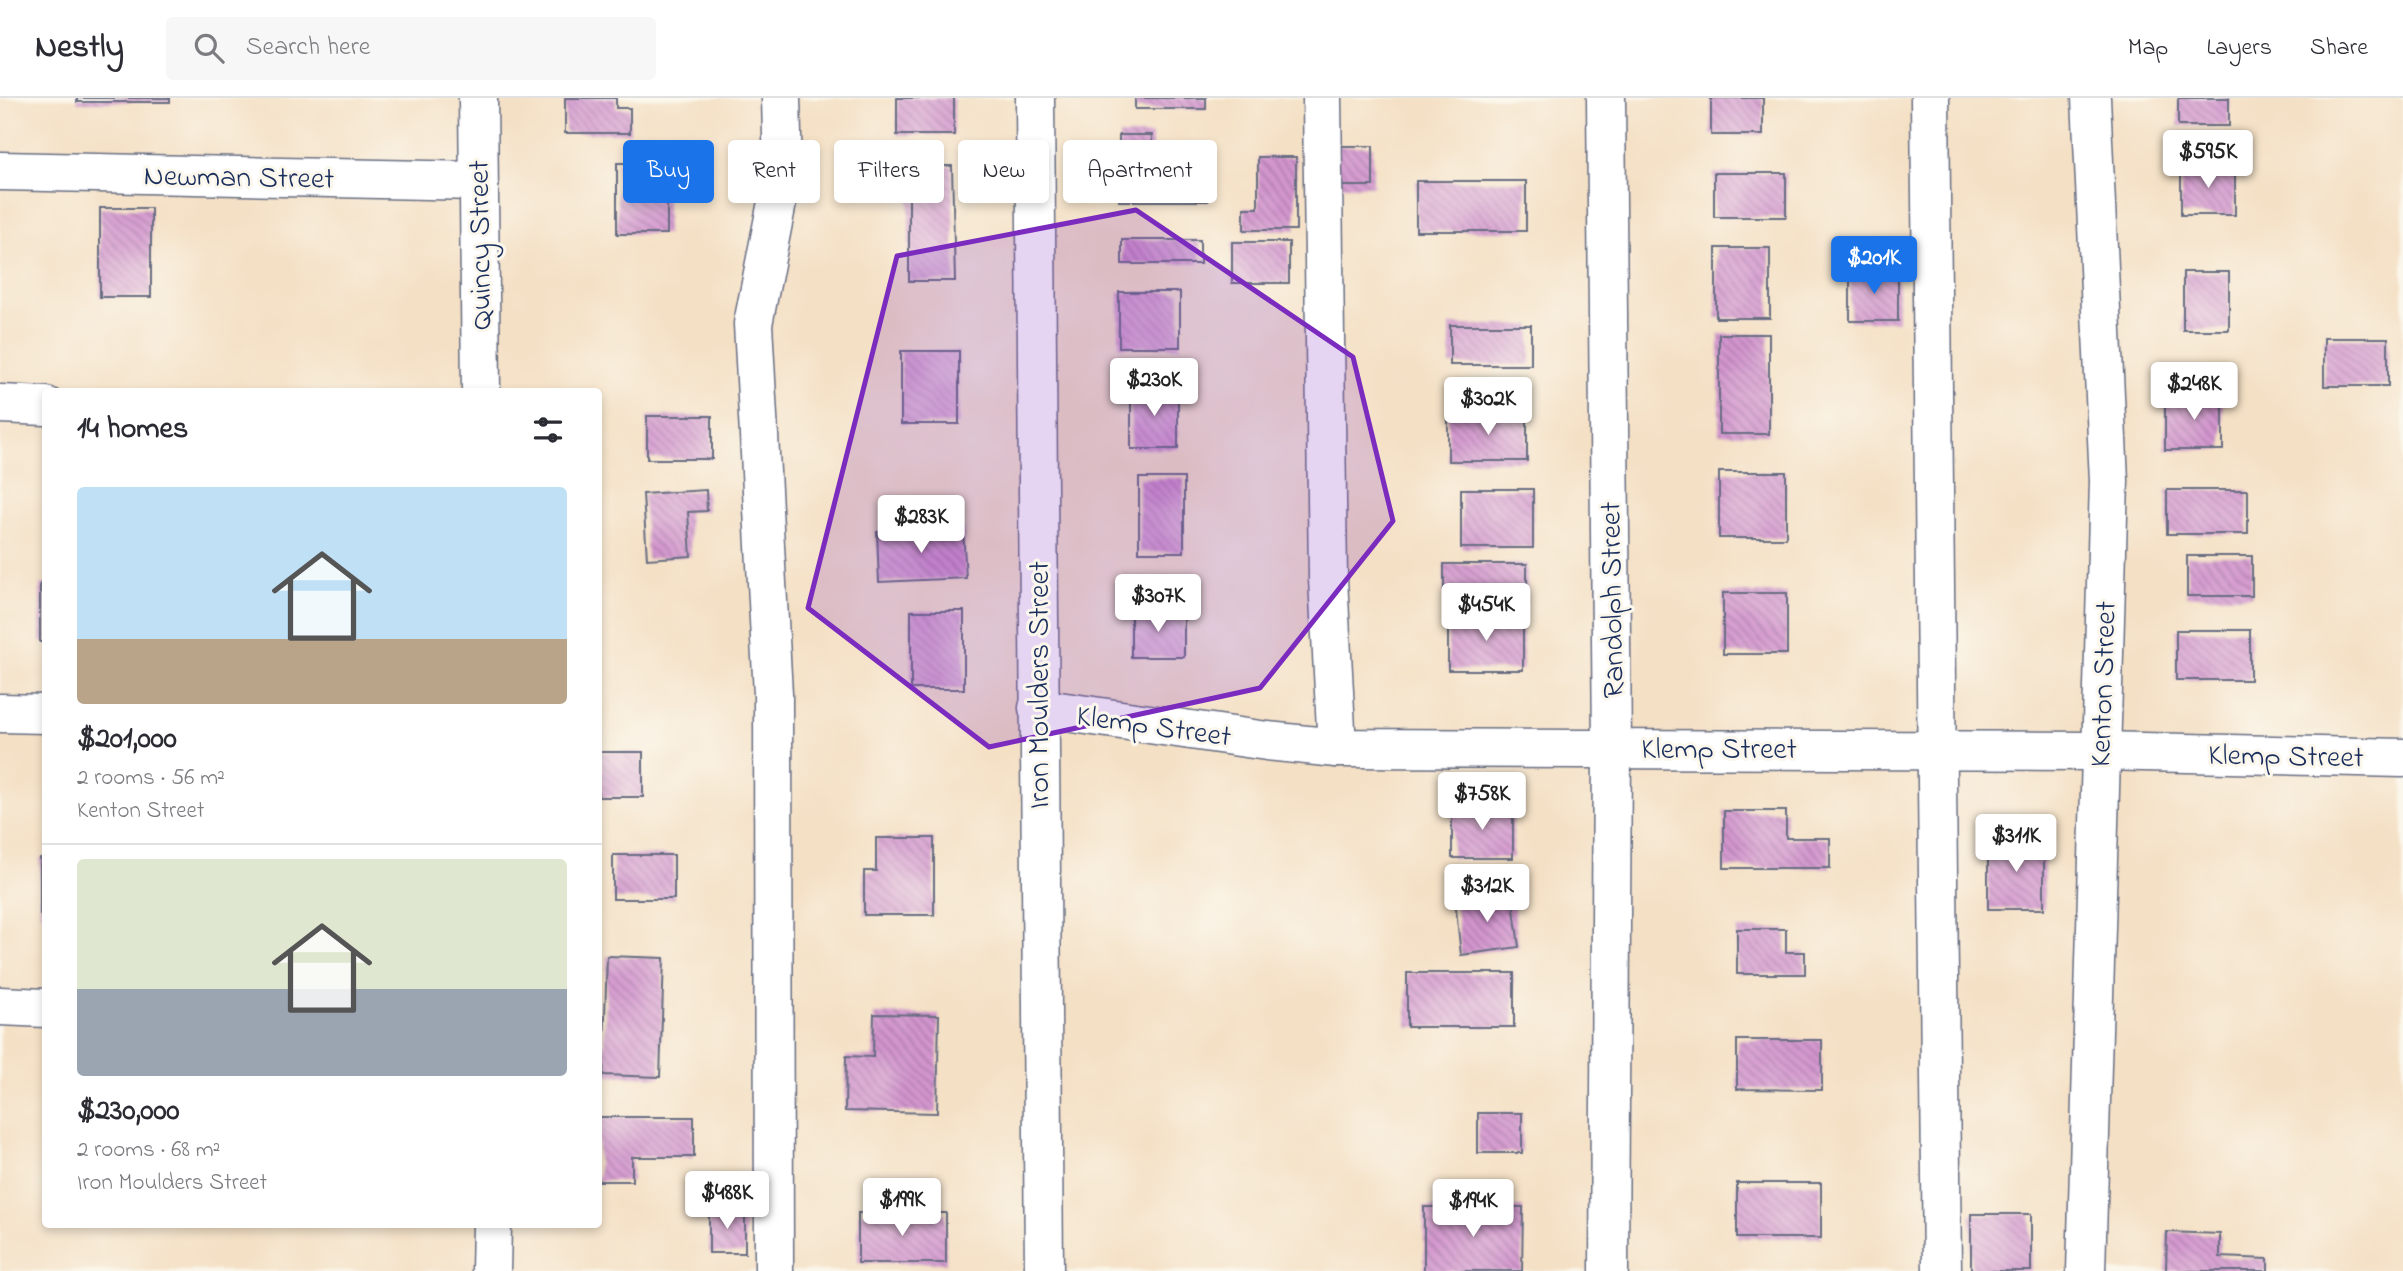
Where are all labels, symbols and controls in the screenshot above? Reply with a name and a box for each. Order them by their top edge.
search box [166,17,656,80]
text: Nestly [35,24,124,72]
icon: search [190,29,228,67]
text: Search here [246,29,370,67]
text: Map [2128,31,2168,66]
text: Layers [2206,31,2272,66]
text: Share [2310,31,2368,66]
pin: $595K [2159,130,2257,190]
text: $595K [2179,136,2237,169]
chip: Buy [623,140,714,203]
chip: Rent [728,140,820,203]
chip: Filters [834,140,944,203]
chip: New [958,140,1049,203]
chip: Apartment [1063,140,1217,203]
street label: Newman Street [143,155,335,203]
street label: Quincy Street [459,160,505,330]
pin: $201K [1825,236,1923,296]
text: $201K [1847,242,1901,275]
pin: $230K [1105,358,1203,418]
pin: $248K [2145,362,2243,422]
text: $230K [1126,364,1182,397]
text: $248K [2167,368,2221,401]
pin: $302K [1439,378,1537,437]
text: $302K [1460,383,1516,416]
text: 14 homes [77,408,188,452]
icon: filters [529,411,567,449]
pin: $283K [872,496,970,555]
text: $283K [894,501,948,534]
street label: Randolph Street [1590,501,1638,699]
icon: home [259,533,385,659]
street label: Iron Moulders Street [1019,561,1063,809]
pin: $307K [1109,574,1207,634]
text: $307K [1131,580,1185,613]
pin: $454K [1437,584,1535,643]
text: $454K [1457,589,1515,622]
street label: Kenton Street [2080,600,2130,768]
street label: Klemp Street [1073,695,1234,761]
text: $201,000 [77,718,177,762]
street label: Klemp Street [1641,729,1797,773]
street label: Klemp Street [2208,735,2364,781]
text: 2 rooms · 56 m² [77,762,225,795]
pin: $758K [1433,772,1531,832]
text: $758K [1454,778,1510,811]
text: Kenton Street [77,795,205,828]
pin: $311K [1967,814,2065,874]
text: $311K [1991,820,2041,853]
pin: $312K [1438,864,1536,924]
text: $312K [1460,870,1514,903]
icon: home [259,905,385,1031]
text: $230,000 [77,1090,179,1134]
text: 2 rooms · 68 m² [77,1134,220,1167]
text: Iron Moulders Street [77,1167,267,1200]
pin: $488K [678,1172,776,1231]
text: $488K [701,1177,753,1210]
pin: $199K [853,1178,951,1238]
pin: $194K [1424,1180,1522,1239]
text: $199K [879,1184,925,1217]
text: $194K [1449,1185,1497,1218]

